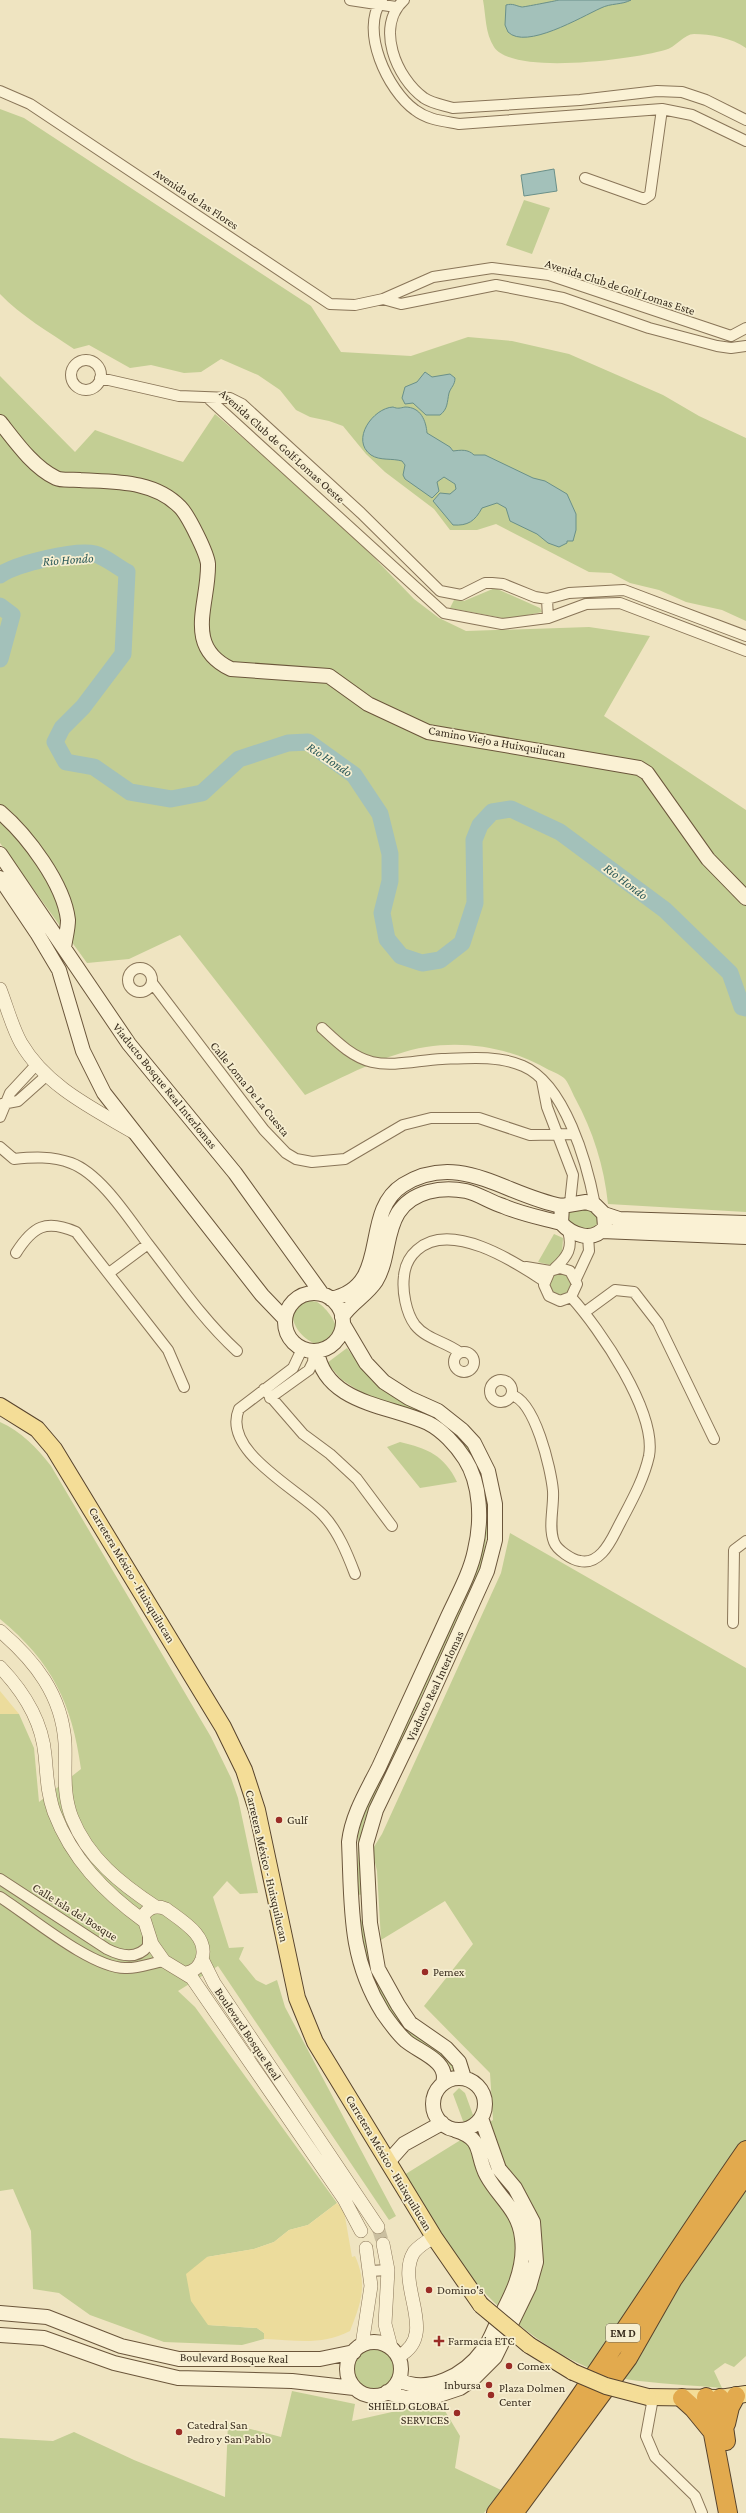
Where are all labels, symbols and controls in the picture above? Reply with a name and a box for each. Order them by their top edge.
street label: Avenida de las Flores [151,165,241,233]
street label: Avenida Club de Golf Lomas Este [543,256,697,318]
street label: Avenida Club de Golf Lomas Oeste [217,386,347,506]
water label: Rio Hondo [42,550,94,569]
street label: Camino Viejo a Huixquilucan [427,723,567,761]
water label: Rio Hondo [304,739,355,780]
water label: Rio Hondo [601,860,651,903]
street label: Viaducto Bosque Real Interlomas [110,1020,220,1152]
street label: Calle Loma De La Cuesta [207,1039,293,1140]
street label: Carretera México - Huixquilucan [86,1505,178,1646]
street label: Viaducto Real Interlomas [403,1628,467,1743]
street label: Carretera México - Huixquilucan [243,1789,291,1944]
place label: Gulf [287,1813,309,1827]
marker: Gulf [274,1815,284,1825]
street label: Calle Isla del Bosque [30,1880,120,1944]
place label: Pemex [433,1965,465,1979]
marker: Pemex [420,1967,430,1977]
street label: Boulevard Bosque Real [212,1985,284,2083]
street label: Carretera México - Huixquilucan [343,2093,435,2234]
place label: Domino's [437,2283,484,2297]
marker: Domino's [424,2285,434,2295]
road number: EM D [606,2324,640,2342]
place label: Farmacia ETC [448,2334,515,2348]
marker: Farmacia ETC [433,2335,445,2347]
street label: Boulevard Bosque Real [180,2350,288,2366]
place label: Comex [517,2359,551,2373]
marker: Comex [504,2361,514,2371]
place label: Inbursa [444,2378,481,2392]
marker: Inbursa [484,2380,494,2390]
place label: Plaza Dolmen Center [499,2381,566,2409]
marker: Plaza Dolmen Center [486,2390,496,2400]
place label: SHIELD GLOBAL SERVICES [368,2399,449,2427]
marker: SHIELD GLOBAL SERVICES [452,2408,462,2418]
place label: Catedral San Pedro y San Pablo [187,2418,271,2446]
marker: Catedral San Pedro y San Pablo [174,2427,184,2437]

